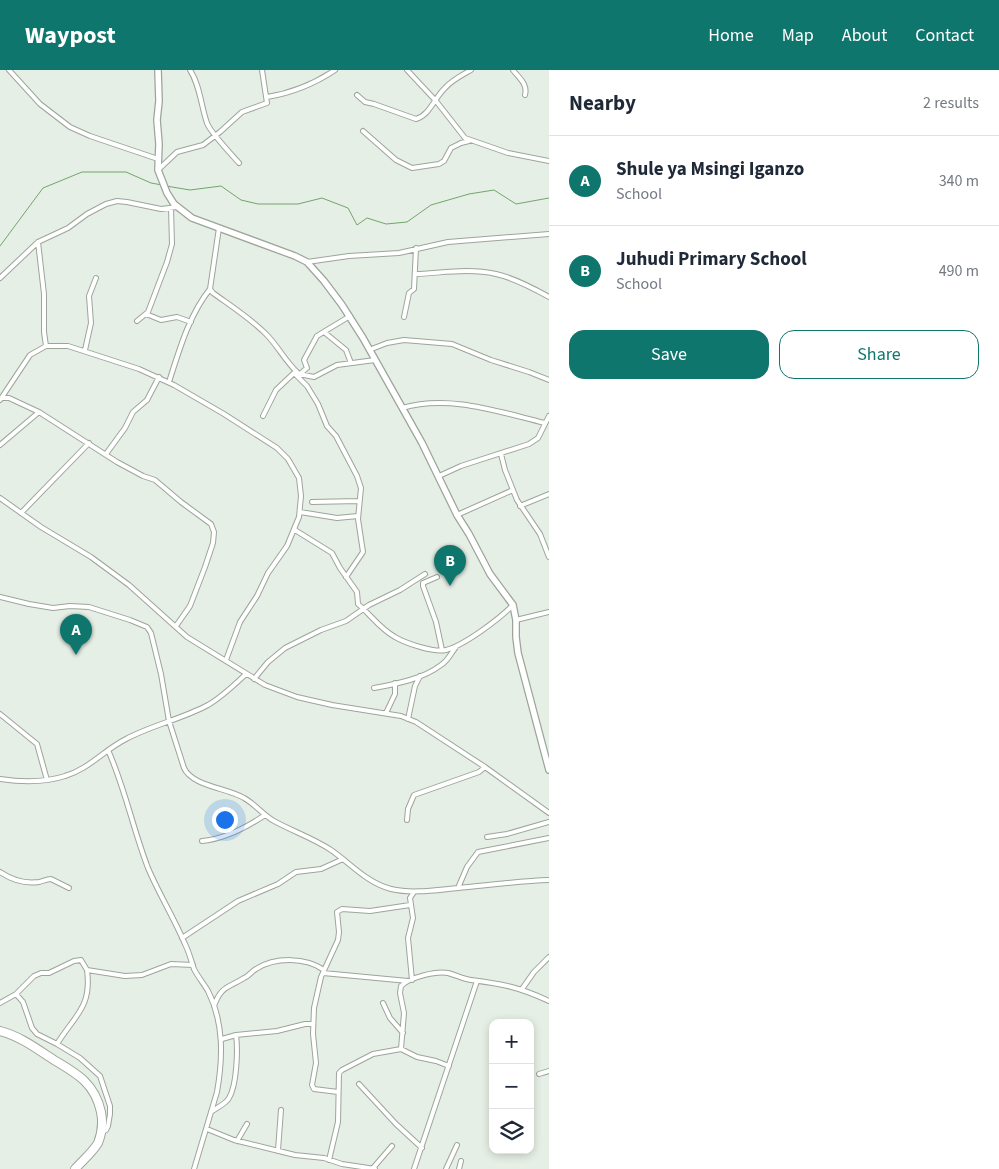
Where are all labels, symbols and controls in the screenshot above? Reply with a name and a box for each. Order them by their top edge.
text: Waypost [25,18,116,53]
text: Home [708,23,754,48]
text: Map [782,23,814,48]
text: About [842,23,887,48]
text: Contact [915,23,974,48]
text: Nearby [569,88,636,118]
text: 2 results [923,92,979,114]
text: Shule ya Msingi Iganzo [616,156,804,183]
text: A [580,170,590,192]
text: 340 m [939,170,979,192]
text: School [616,183,662,205]
text: Juhudi Primary School [616,246,807,273]
text: B [580,260,590,282]
text: 490 m [939,260,979,282]
text: School [616,273,662,295]
button: Save [569,330,769,379]
button: Share [779,330,979,379]
pin: B [434,545,466,586]
pin: A [60,614,92,655]
your location [212,807,238,833]
map controls [489,1019,534,1154]
button: + [489,1019,534,1064]
button: − [489,1064,534,1109]
button: layers [489,1109,534,1154]

